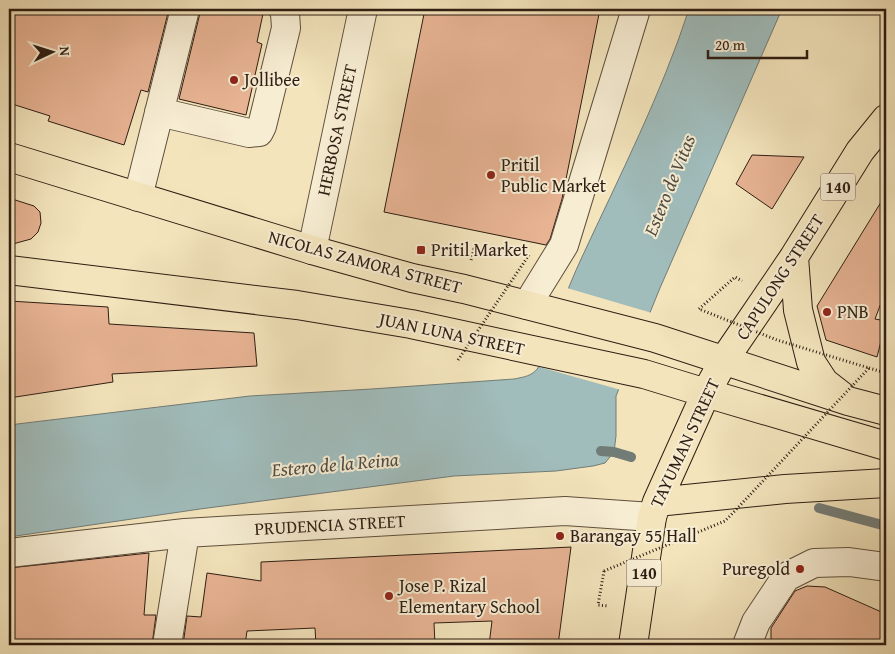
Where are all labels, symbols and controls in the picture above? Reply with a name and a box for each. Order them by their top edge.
north arrow [28,28,78,78]
scale bar [708,28,806,60]
text: 20 m [715,34,746,55]
text: N [55,46,75,57]
street label: HERBOSA STREET [309,62,364,198]
place label: Jollibee [242,66,300,93]
marker: Jollibee [228,74,240,86]
water label: Estero de Vitas [636,130,702,241]
place label: Pritil Public Market [501,151,607,199]
marker: Pritil Public Market [485,169,497,181]
road number: 140 [820,173,856,200]
street label: CAPULONG STREET [729,208,830,345]
street label: NICOLAS ZAMORA STREET [265,223,465,300]
place label: Pritil Market [431,236,528,263]
marker: Pritil Market [415,244,427,256]
place label: PNB [837,298,869,325]
street label: JUAN LUNA STREET [375,304,527,362]
marker: PNB [821,306,833,318]
street label: TAYUMAN STREET [643,374,726,512]
water label: Estero de la Reina [269,444,400,484]
street label: PRUDENCIA STREET [254,507,406,542]
place label: Barangay 55 Hall [570,522,697,549]
marker: Barangay 55 Hall [554,530,566,542]
place label: Puregold [722,555,790,582]
road number: 140 [626,560,662,586]
marker: Puregold [794,563,806,575]
place label: Jose P. Rizal Elementary School [397,572,540,620]
marker: Jose P. Rizal Elementary School [383,590,395,602]

